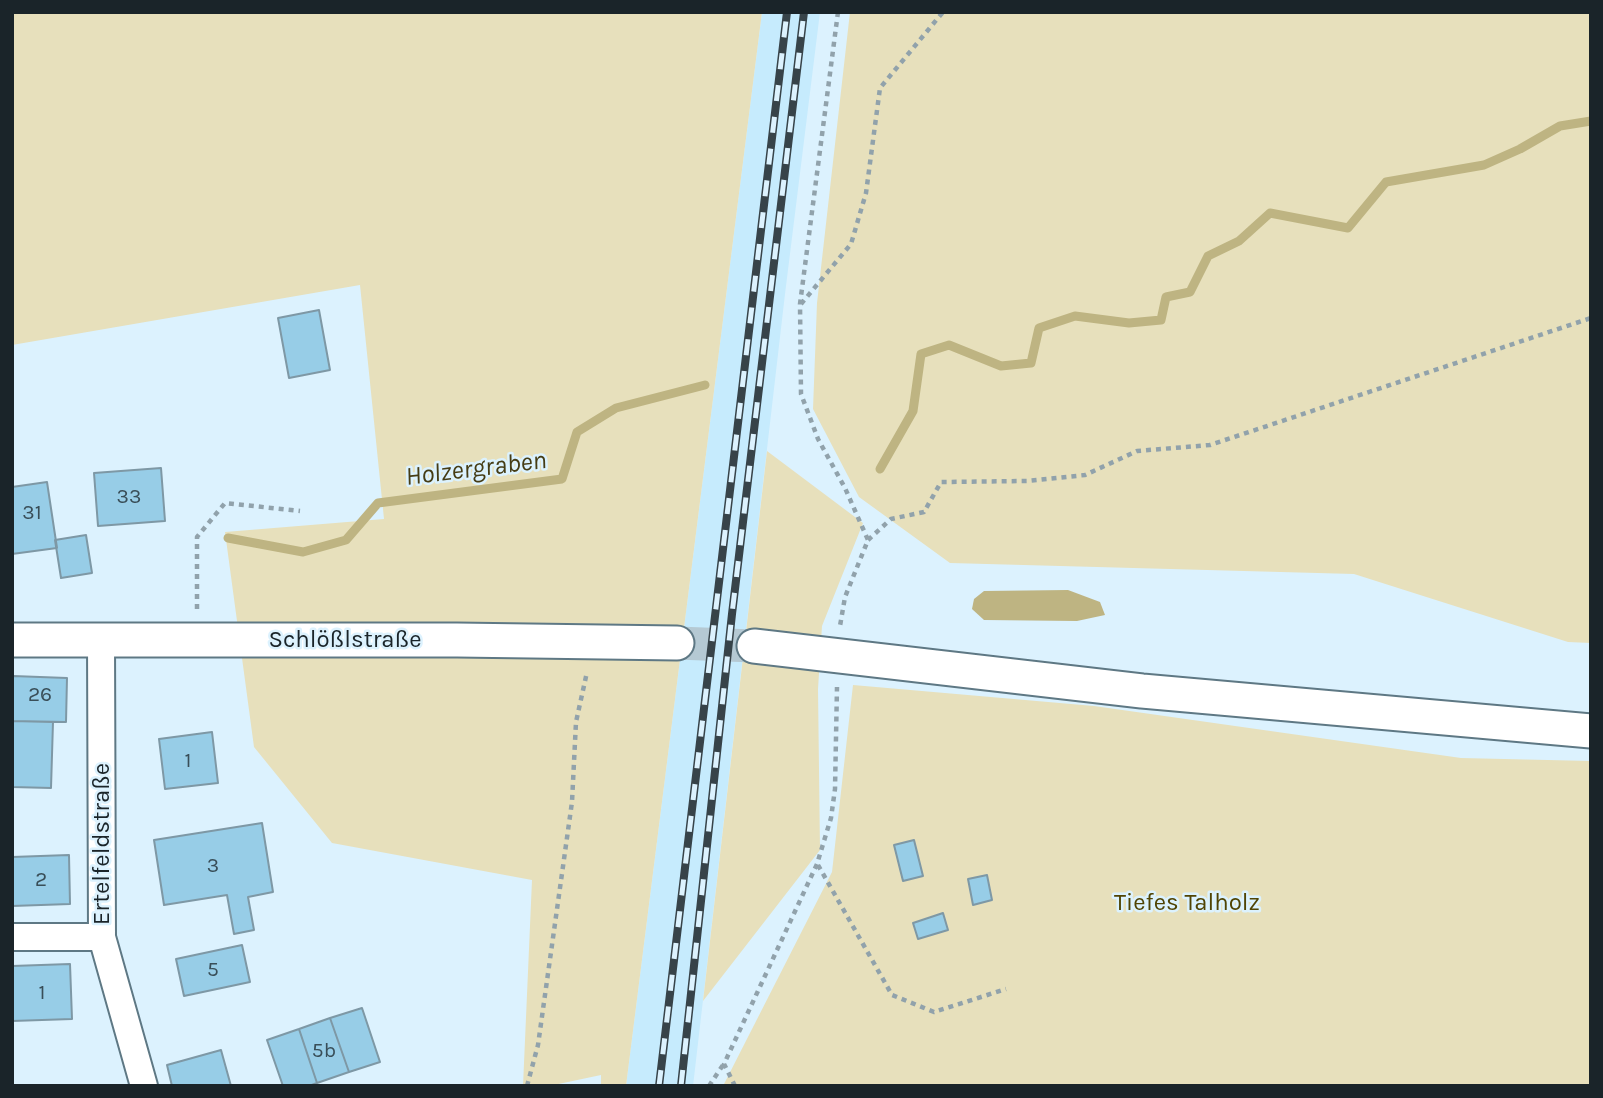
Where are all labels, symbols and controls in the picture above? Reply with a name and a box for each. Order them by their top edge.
water label: Holzergraben [404,445,548,493]
house number: 33 [117,484,141,510]
house number: 31 [22,500,42,526]
street label: Schlößlstraße [268,626,422,654]
house number: 26 [28,682,52,708]
house number: 1 [185,748,191,774]
street label: Ertelfeldstraße [88,763,116,925]
house number: 3 [207,853,219,879]
house number: 2 [35,867,47,893]
park label: Tiefes Talholz [1114,889,1260,917]
house number: 5 [207,957,219,983]
house number: 1 [39,980,45,1006]
house number: 5b [312,1038,336,1064]

